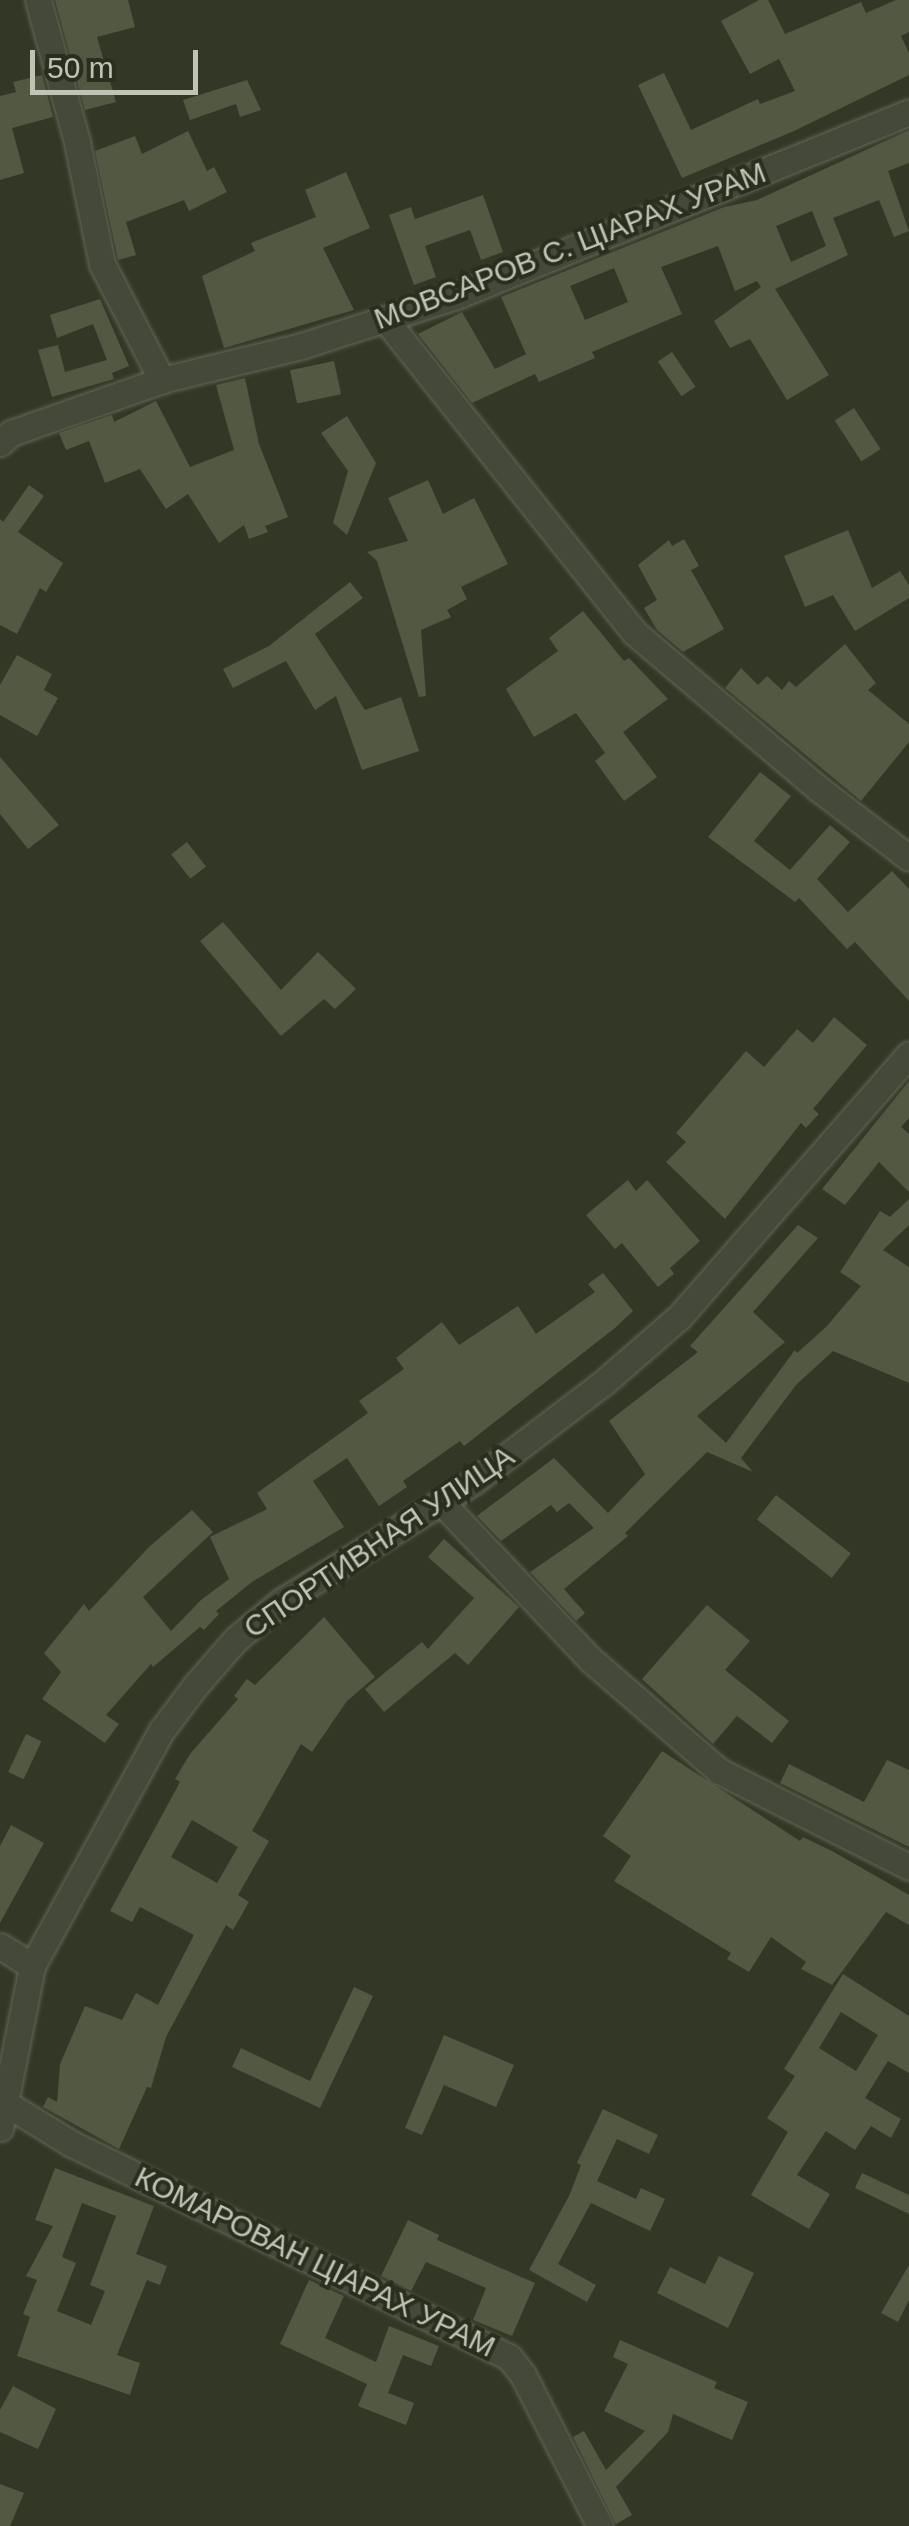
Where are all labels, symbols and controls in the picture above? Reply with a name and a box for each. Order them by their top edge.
scale bar [35,30,202,92]
text: 50 m [47,51,114,84]
street label: МОВСАРОВ С. ЦIАРАХ УРАМ [369,155,771,337]
street label: СПОРТИВНАЯ УЛИЦА [237,1438,521,1646]
street label: КОМАРОВАН ЦIАРАХ УРАМ [129,2159,501,2365]

